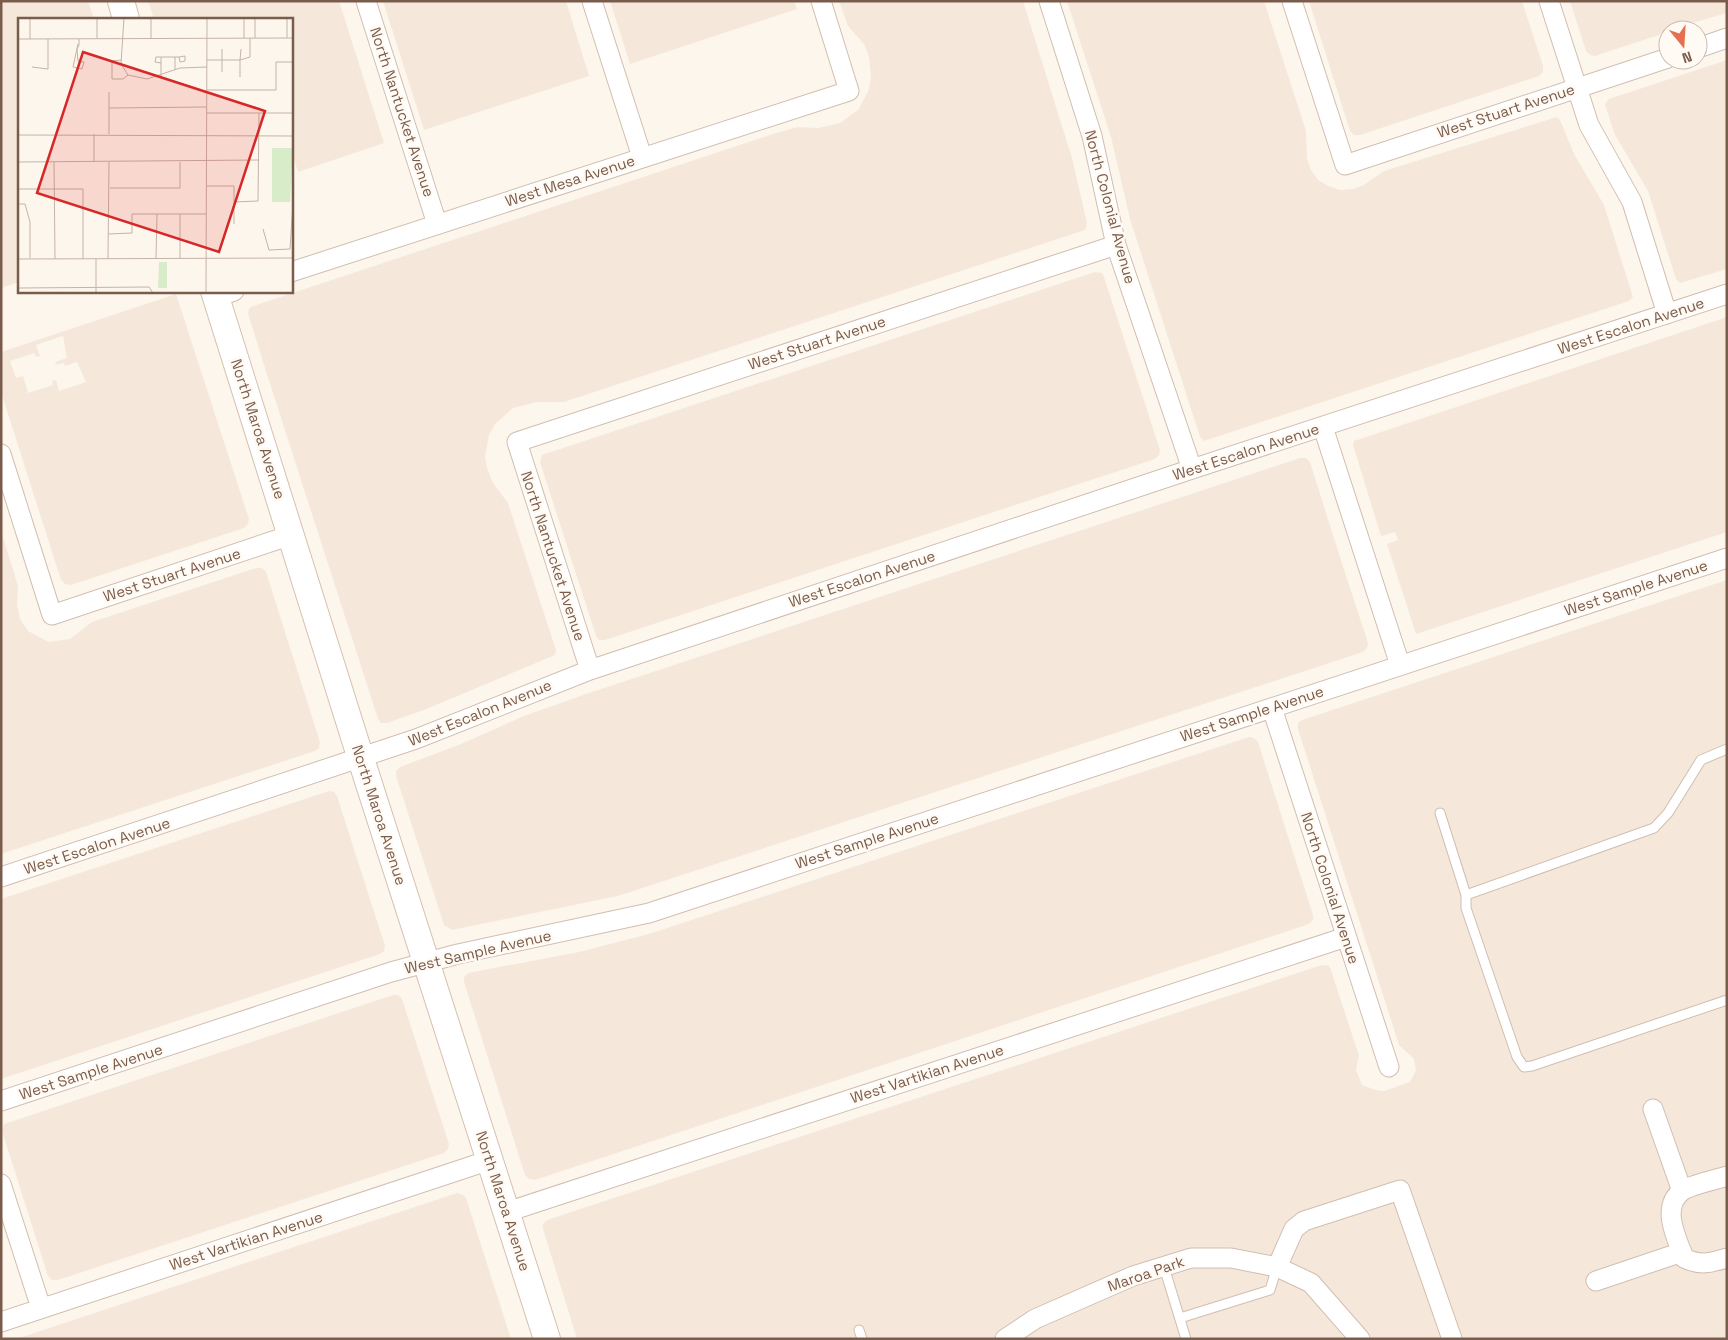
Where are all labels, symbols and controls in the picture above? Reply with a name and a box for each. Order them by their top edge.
inset map [18,18,292,292]
north arrow [1658,20,1708,70]
street label: North Nantucket Avenue [366,25,439,199]
text: N [1680,47,1694,67]
street label: West Stuart Avenue [1435,79,1577,142]
street label: North Colonial Avenue [1081,128,1140,286]
street label: West Mesa Avenue [503,151,637,210]
street label: West Escalon Avenue [1555,293,1707,358]
street label: West Stuart Avenue [746,311,888,374]
street label: North Maroa Avenue [227,356,290,501]
street label: West Escalon Avenue [1170,419,1322,484]
street label: North Nantucket Avenue [517,469,590,643]
street label: West Stuart Avenue [101,543,243,606]
street label: West Escalon Avenue [786,546,938,611]
street label: West Sample Avenue [1562,555,1710,620]
street label: West Escalon Avenue [405,675,554,750]
street label: West Sample Avenue [1178,681,1326,746]
street label: North Maroa Avenue [348,742,411,887]
street label: West Sample Avenue [793,808,941,873]
street label: North Colonial Avenue [1297,810,1364,966]
street label: West Escalon Avenue [21,813,173,878]
street label: West Sample Avenue [403,925,553,978]
street label: West Sample Avenue [17,1039,165,1104]
street label: West Vartikian Avenue [848,1040,1006,1107]
street label: North Maroa Avenue [472,1128,535,1273]
street label: West Vartikian Avenue [167,1207,325,1274]
street label: Maroa Park [1105,1252,1187,1296]

